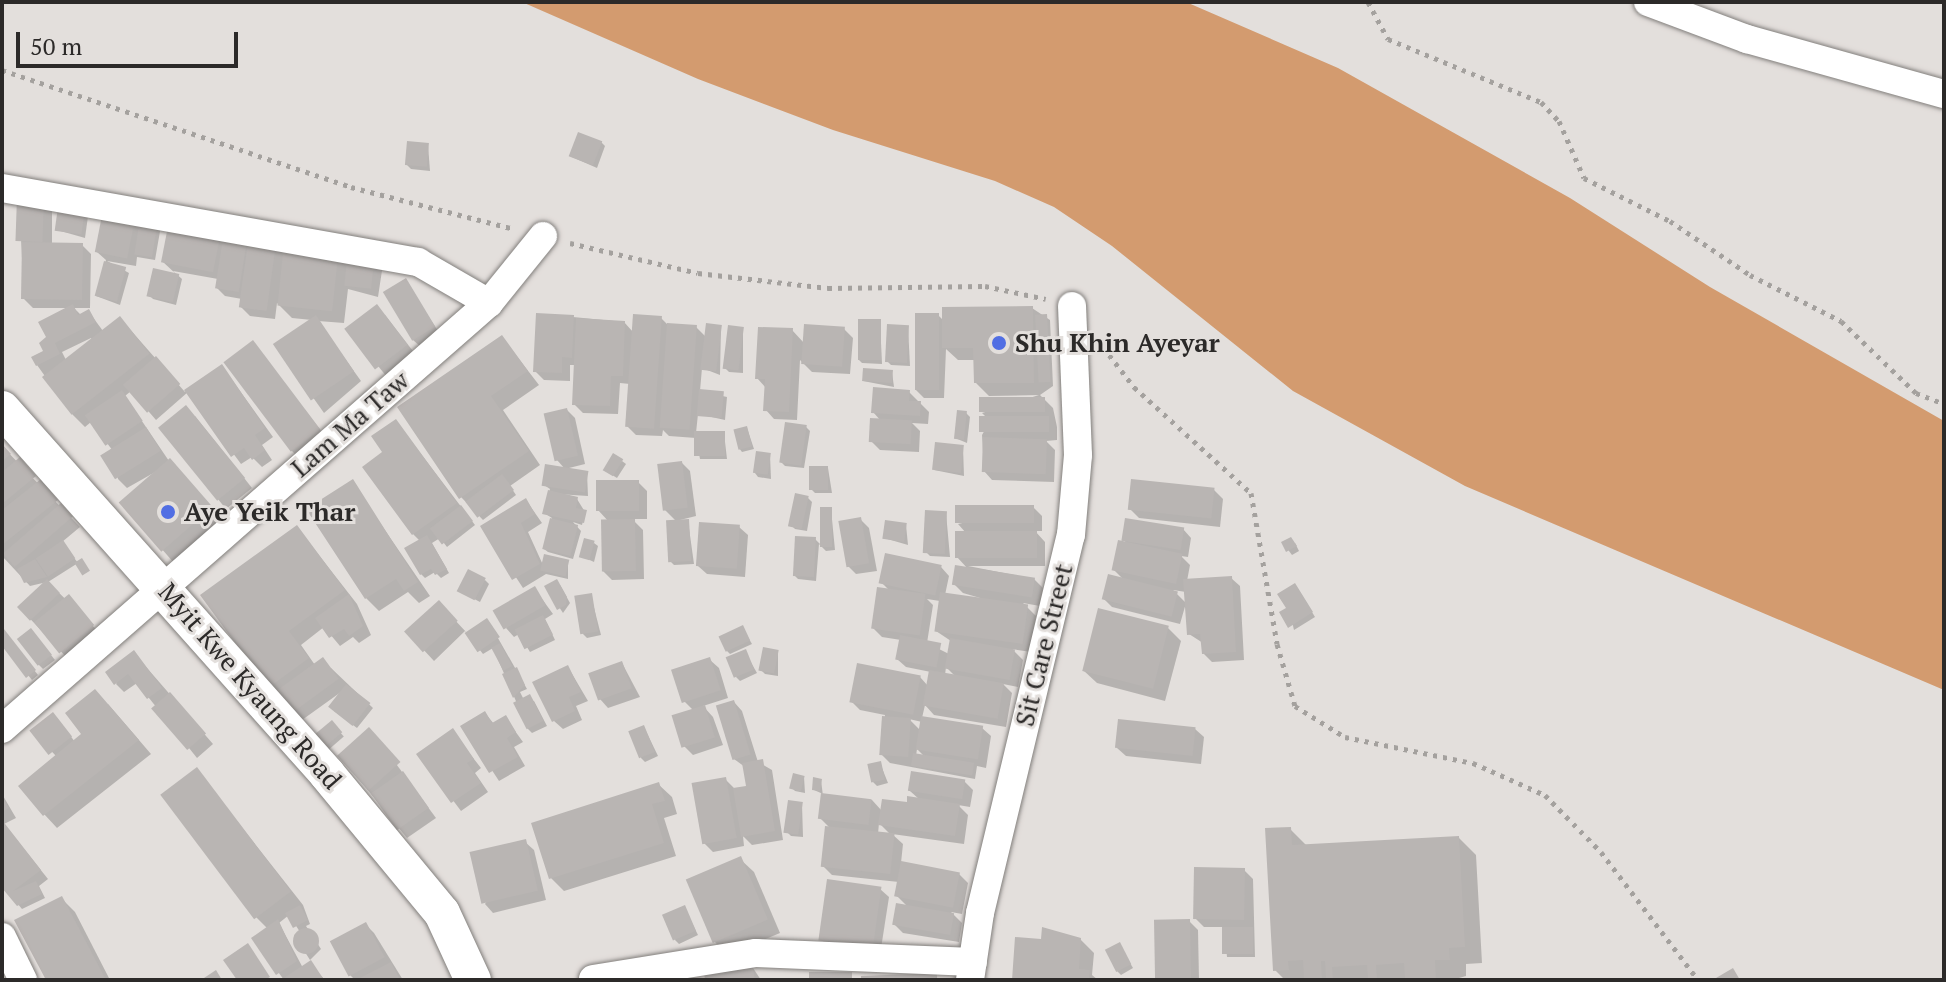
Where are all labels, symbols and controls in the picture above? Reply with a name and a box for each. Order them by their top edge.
scale bar [20,16,242,66]
text: 50 m [30,30,82,62]
place label: Shu Khin Ayeyar [1015,327,1220,359]
marker: Shu Khin Ayeyar [990,334,1008,352]
street label: Lam Ma Taw [285,364,415,484]
place label: Aye Yeik Thar [184,496,355,528]
marker: Aye Yeik Thar [159,503,177,521]
street label: Sit Care Street [1009,561,1079,729]
street label: Myit Kwe Kyaung Road [152,577,348,795]

